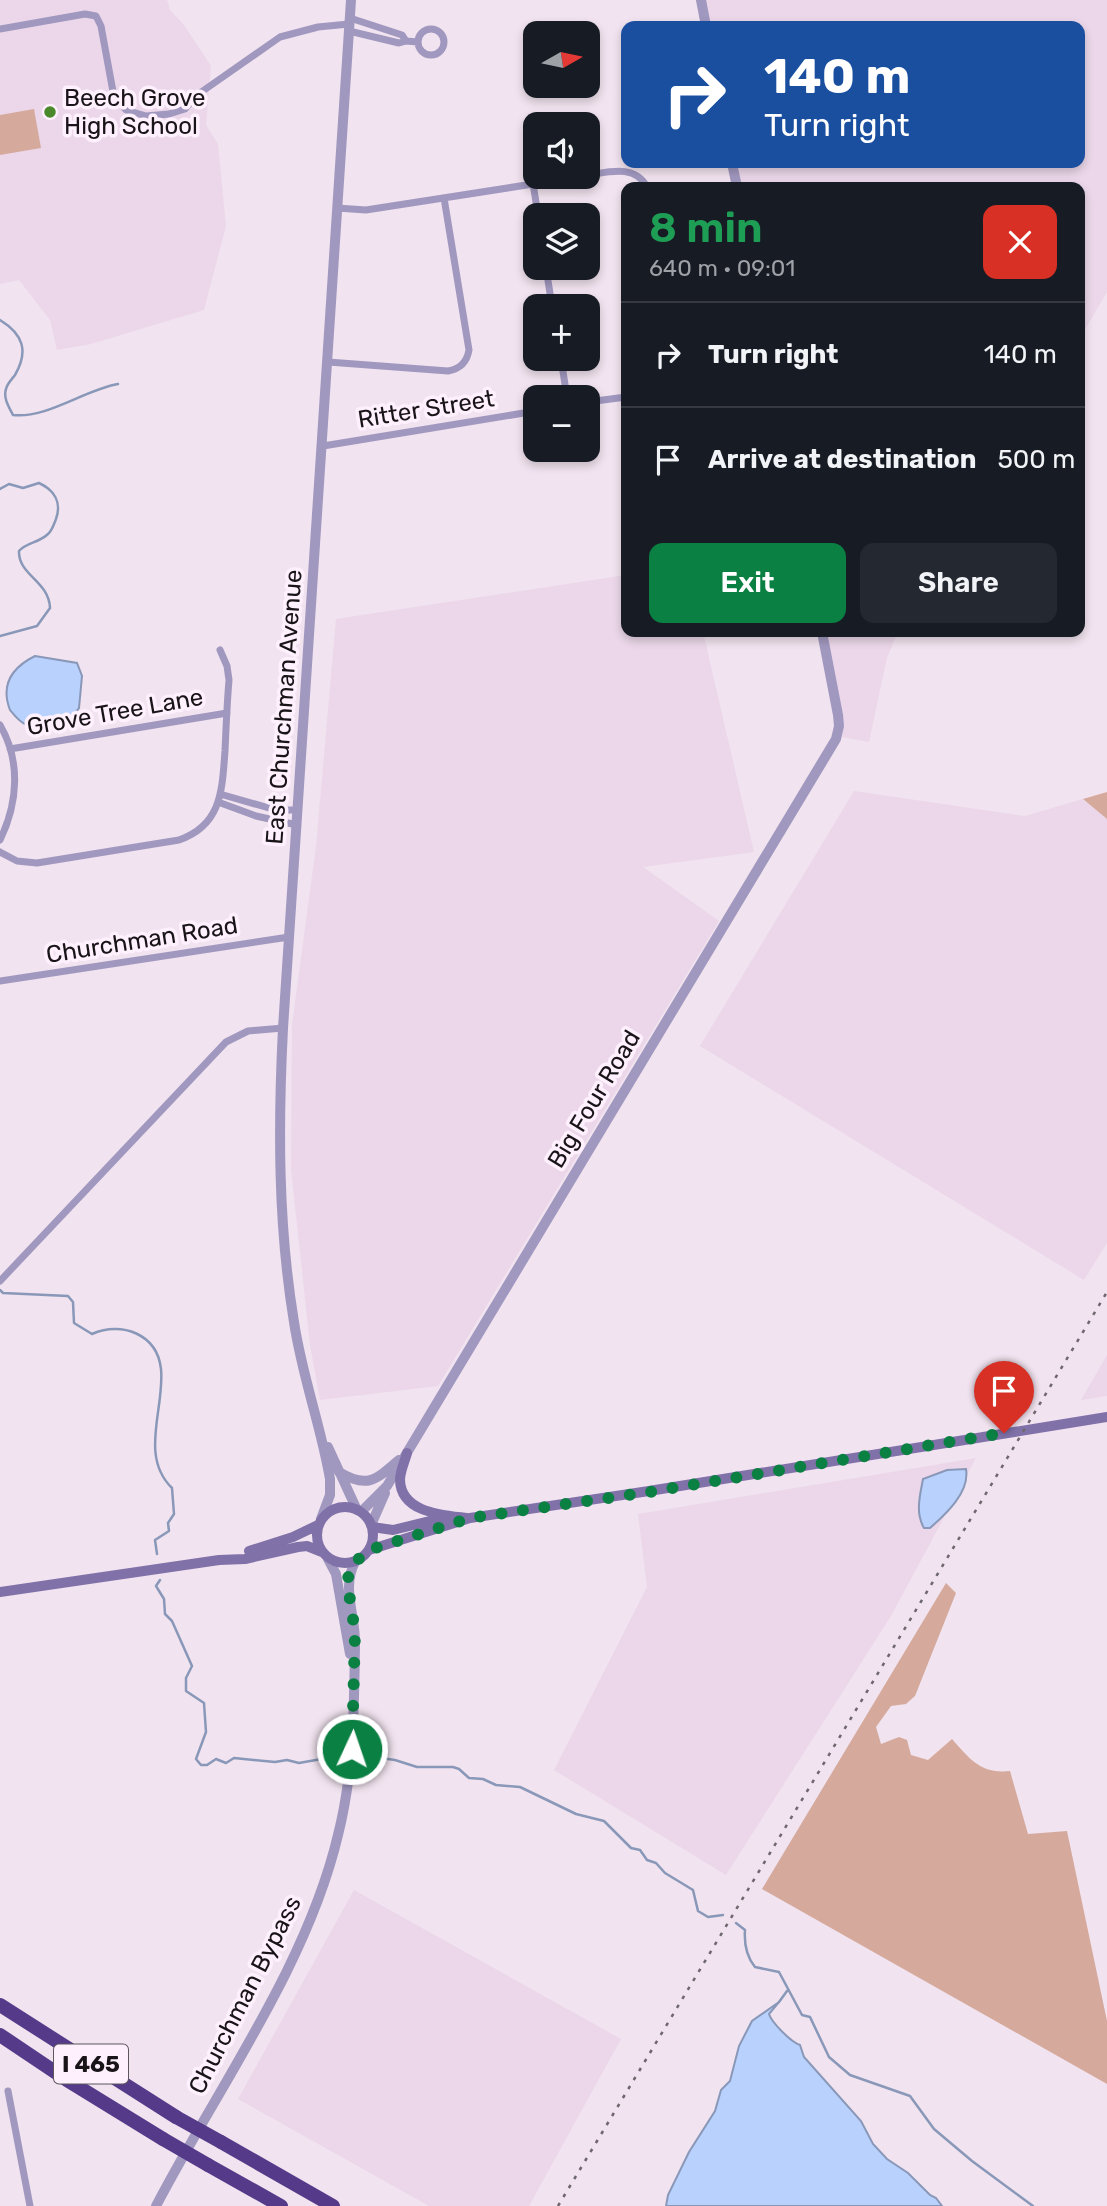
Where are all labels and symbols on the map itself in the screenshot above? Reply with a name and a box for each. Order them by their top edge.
north arrow [523,21,600,98]
place label: Beech Grove High School [64,84,206,140]
marker: Beech Grove High School [42,104,58,120]
street label: Ritter Street [356,384,496,434]
street label: East Churchman Avenue [260,569,308,845]
street label: Grove Tree Lane [25,683,205,741]
street label: Churchman Road [44,911,240,969]
street label: Big Four Road [542,1025,646,1173]
pin [974,1361,1034,1433]
position arrow [315,1712,389,1786]
street label: Churchman Bypass [183,1891,307,2099]
road number: I 465 [54,2044,128,2084]

